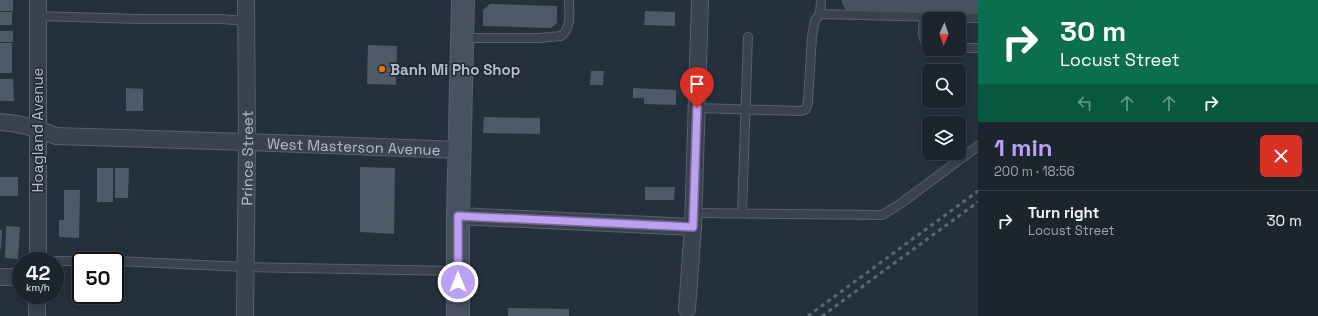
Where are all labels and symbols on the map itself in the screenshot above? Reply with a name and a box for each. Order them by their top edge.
north arrow [922,12,966,56]
place label: Banh Mi Pho Shop [390,60,520,79]
marker: Banh Mi Pho Shop [377,64,387,74]
street label: Hoagland Avenue [28,67,47,192]
pin [680,67,714,108]
street label: Prince Street [237,110,257,206]
street label: West Masterson Avenue [267,133,441,159]
speed limit sign: 50 [72,252,124,304]
position arrow [437,261,479,303]

